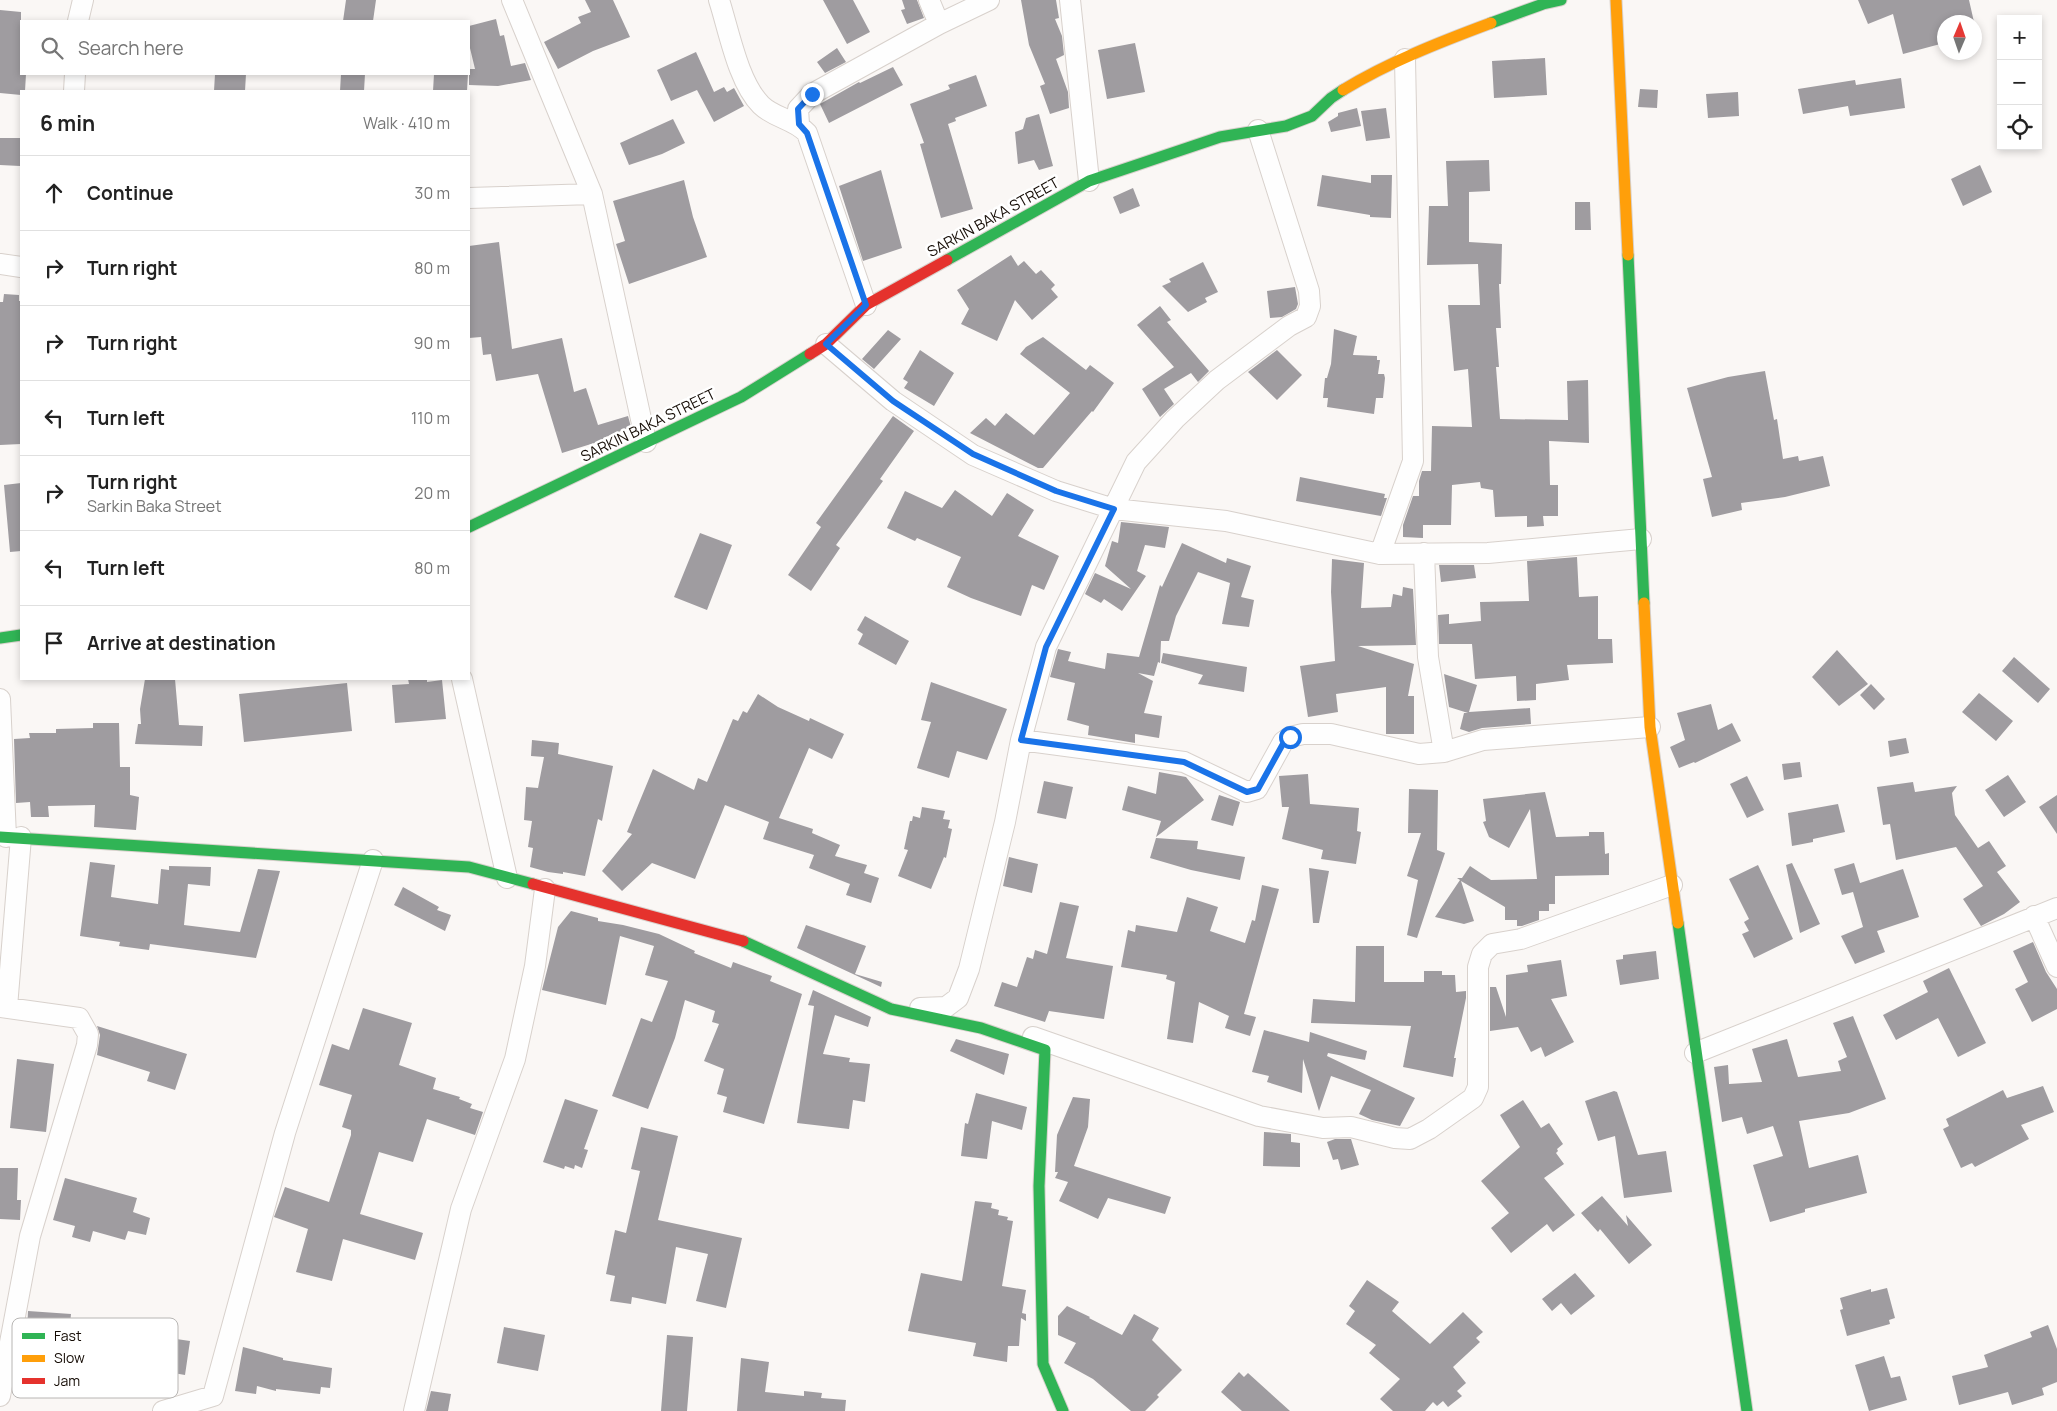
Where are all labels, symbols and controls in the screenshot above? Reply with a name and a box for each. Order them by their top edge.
north arrow [1937,15,1982,60]
map controls [1997,15,2042,150]
button: + [1997,15,2042,60]
search box [20,20,470,75]
icon: search [38,34,66,62]
text: Search here [78,35,184,61]
button: − [1997,60,2042,105]
route end [801,83,824,106]
button: locate [1997,105,2042,150]
text: 6 min [40,109,95,137]
text: Walk · 410 m [363,112,450,134]
street label: SARKIN BAKA STREET [923,172,1063,262]
icon: ahead [40,179,68,207]
text: Continue [87,180,173,206]
text: 30 m [415,182,450,204]
icon: right [40,254,68,282]
text: Turn right [87,255,177,281]
text: 80 m [414,257,450,279]
icon: right [40,329,68,357]
text: Turn right [87,330,177,356]
text: 90 m [414,332,450,354]
street label: SARKIN BAKA STREET [577,383,719,467]
icon: left [40,404,68,432]
text: Turn left [87,405,165,431]
text: 110 m [411,407,450,429]
text: Turn right [87,469,177,495]
icon: right [40,479,68,507]
text: 20 m [414,482,450,504]
text: Sarkin Baka Street [87,495,222,517]
icon: left [40,554,68,582]
text: Turn left [87,555,165,581]
text: 80 m [414,557,450,579]
icon: arrive [40,629,68,657]
text: Arrive at destination [87,630,276,656]
route start [1279,726,1302,749]
legend [12,1318,178,1398]
text: Fast [54,1326,82,1345]
text: Slow [54,1348,85,1367]
text: Jam [54,1371,80,1390]

